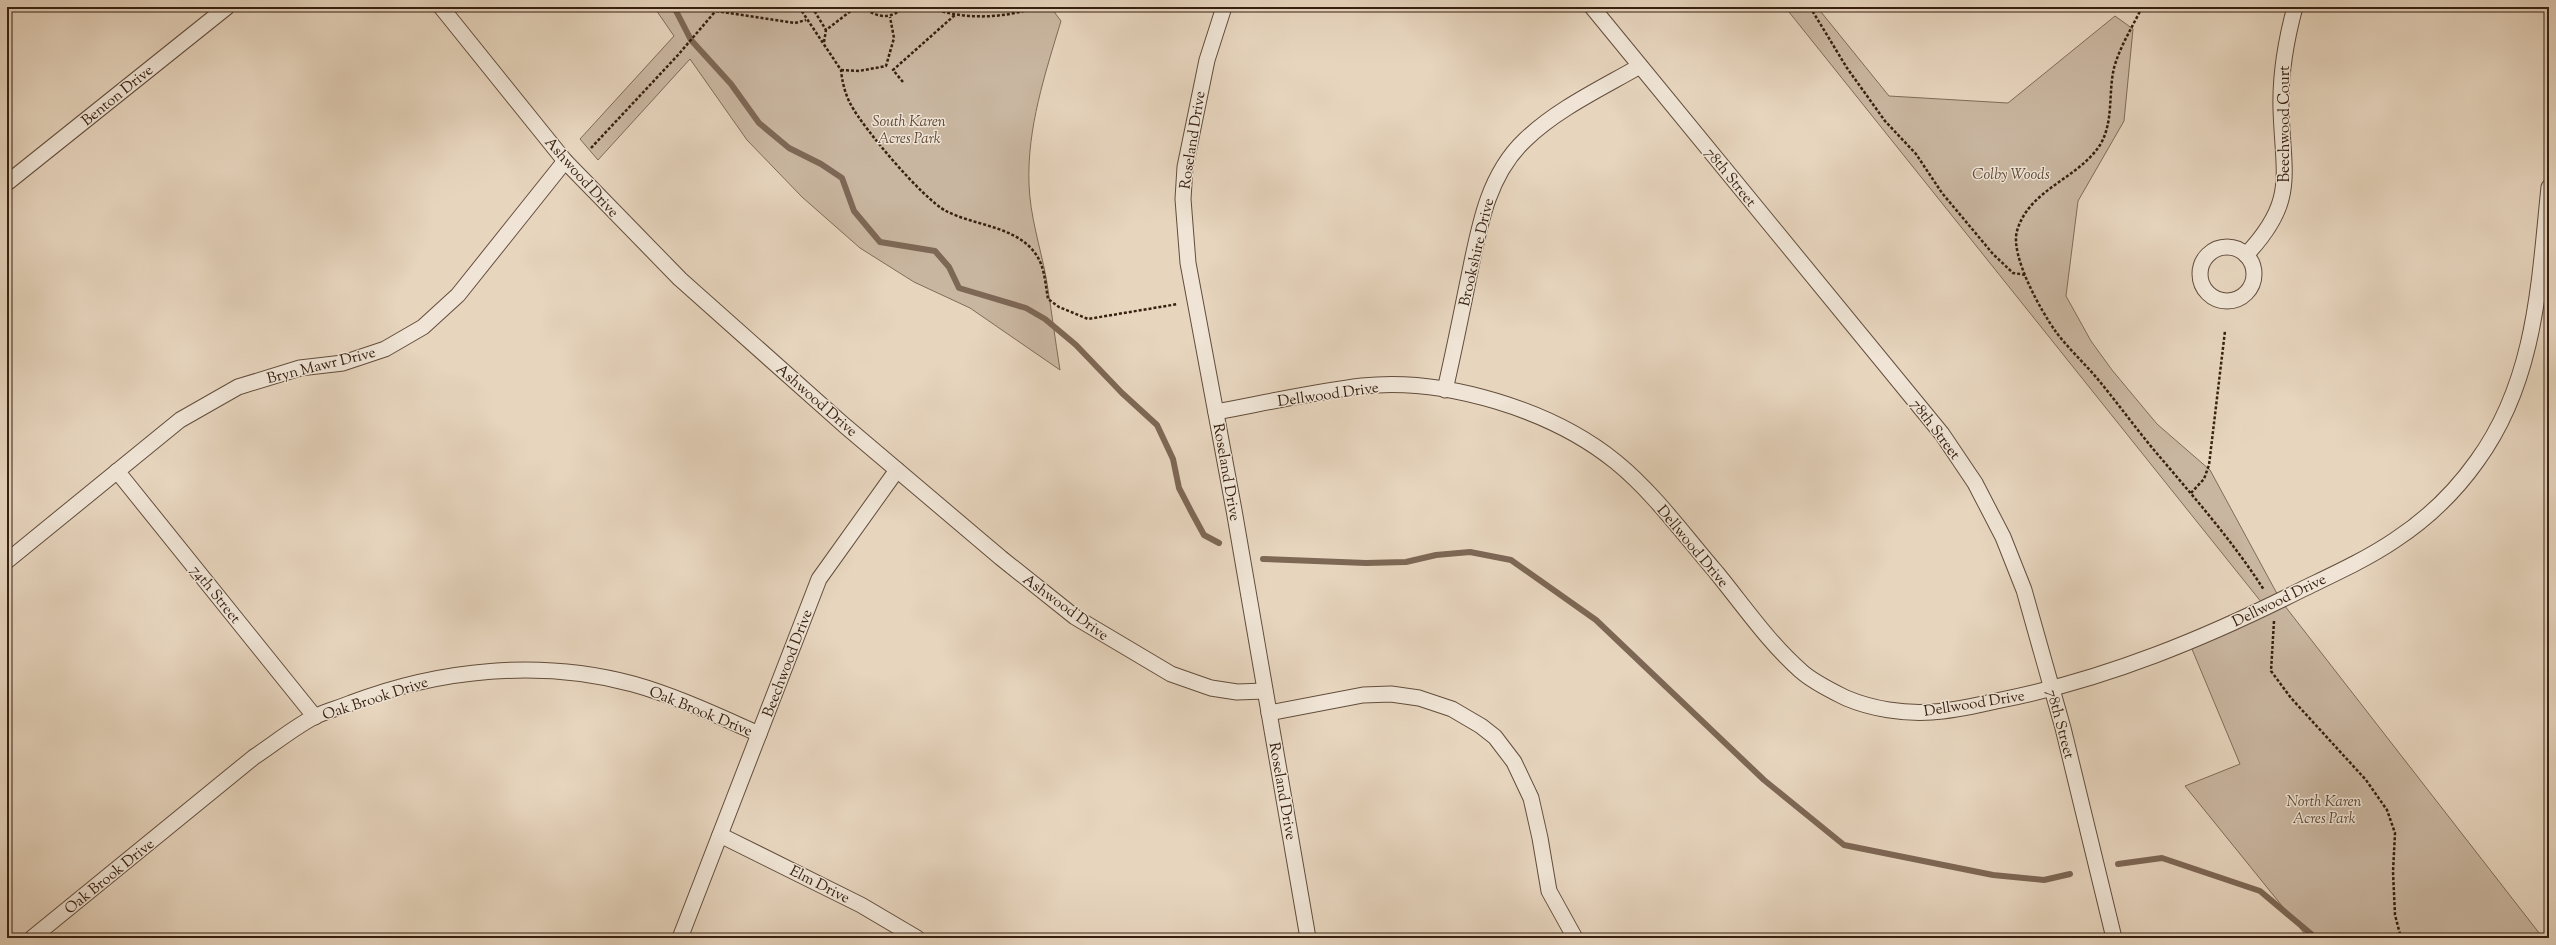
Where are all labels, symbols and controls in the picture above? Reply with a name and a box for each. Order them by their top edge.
street label: Benton Drive [78,61,158,132]
street label: Beechwood Court [2275,66,2296,182]
street label: Roseland Drive [1175,90,1212,191]
park label: South Karen Acres Park [872,112,946,150]
street label: Ashwood Drive [539,133,623,223]
street label: 78th Street [1699,144,1760,212]
park label: Colby Woods [1972,165,2050,186]
street label: Brookshire Drive [1455,196,1500,308]
street label: Bryn Mawr Drive [265,343,378,390]
street label: Ashwood Drive [771,360,861,442]
street label: Dellwood Drive [1276,378,1380,413]
street label: 78th Street [1905,395,1965,465]
street label: Roseland Drive [1207,422,1244,523]
street label: Dellwood Drive [1651,501,1733,593]
street label: 74th Street [185,561,245,629]
street label: Ashwood Drive [1018,570,1112,647]
street label: Dellwood Drive [2229,570,2330,633]
street label: Beechwood Drive [758,607,819,720]
street label: Oak Brook Drive [320,672,431,726]
street label: Oak Brook Drive [646,682,755,743]
street label: Dellwood Drive [1922,686,2026,723]
street label: 78th Street [2040,687,2079,761]
street label: Roseland Drive [1263,741,1300,842]
park label: North Karen Acres Park [2287,792,2362,830]
street label: Oak Brook Drive [61,834,159,920]
street label: Elm Drive [786,861,853,909]

